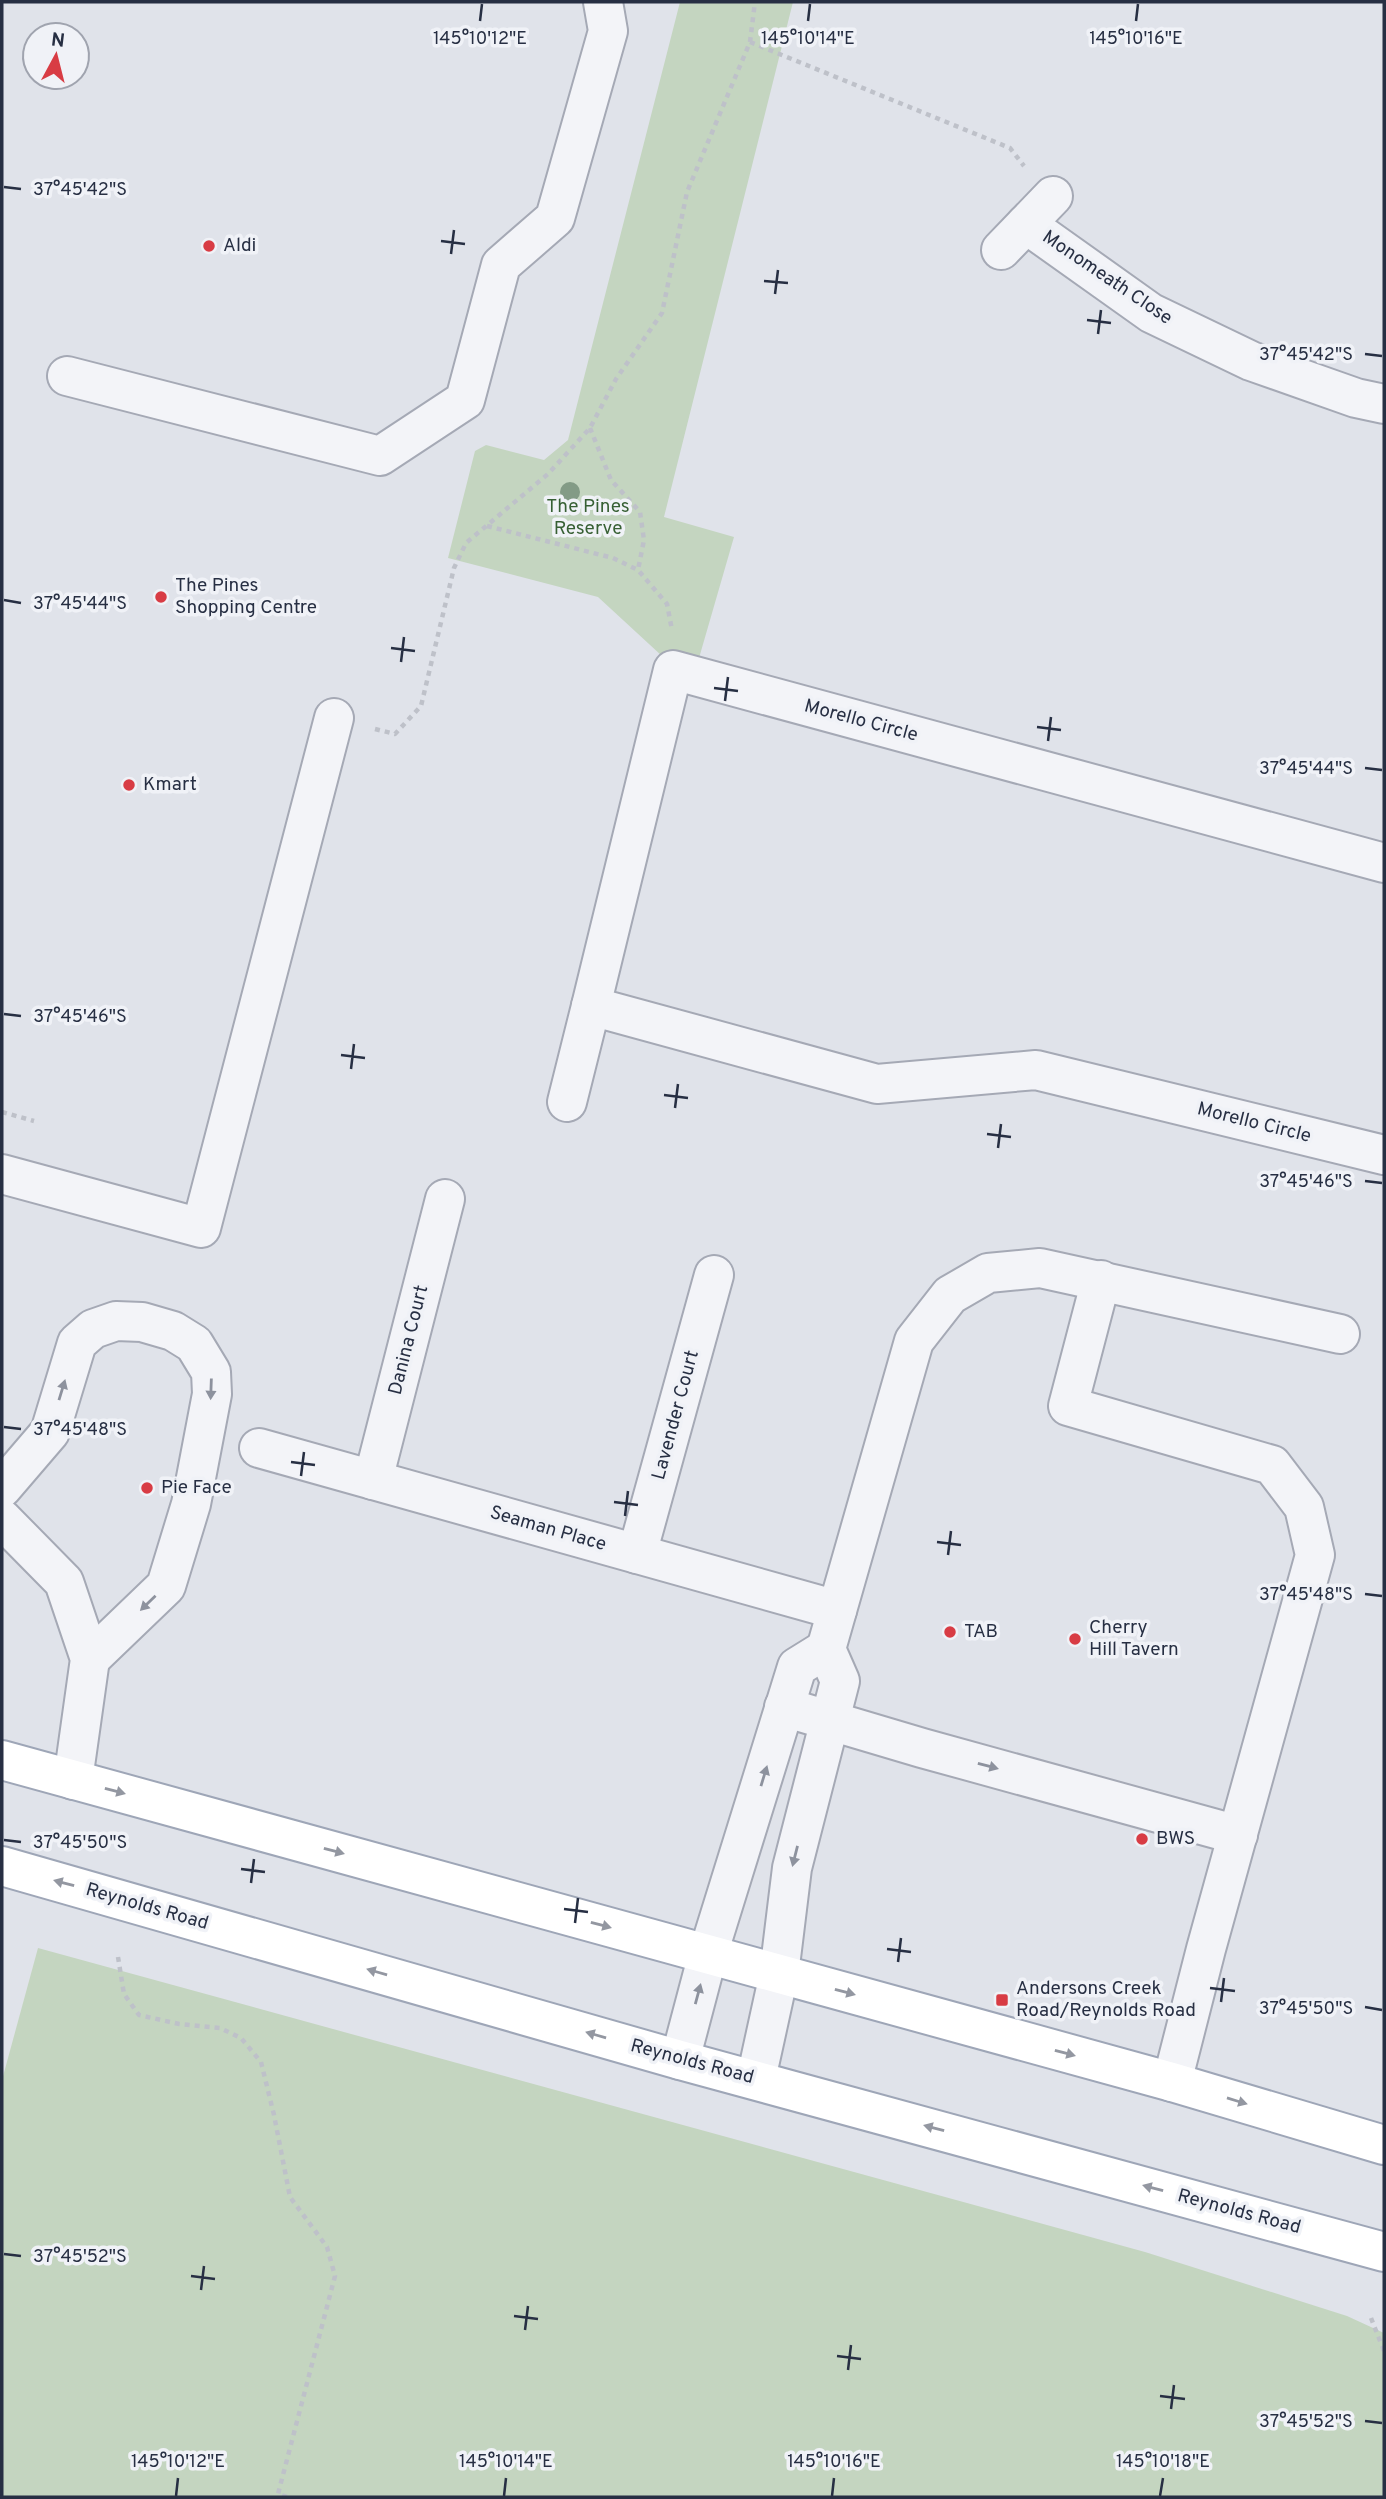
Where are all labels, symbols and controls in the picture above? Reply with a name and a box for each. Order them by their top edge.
north arrow [21,21,91,91]
text: N [50,28,66,54]
text: 145°10'12"E [433,28,527,51]
text: 145°10'14"E [761,28,855,51]
text: 145°10'16"E [1089,28,1183,51]
text: 37°45'42"S [33,179,127,202]
street label: Monomeath Close [1037,226,1177,330]
place label: Aldi [223,234,256,258]
marker: Aldi [201,238,217,254]
text: 37°45'42"S [1259,344,1353,367]
park label: The Pines Reserve [546,495,630,541]
place label: The Pines Shopping Centre [175,574,317,620]
marker: The Pines Shopping Centre [153,589,169,605]
text: 37°45'44"S [33,593,127,616]
street label: Morello Circle [802,694,920,748]
text: 37°45'44"S [1259,758,1353,781]
place label: Kmart [143,773,197,797]
marker: Kmart [121,777,137,793]
text: 37°45'46"S [33,1006,127,1029]
street label: Morello Circle [1194,1097,1314,1149]
text: 37°45'46"S [1259,1171,1353,1194]
street label: Danina Court [384,1283,434,1397]
street label: Lavender Court [647,1348,705,1482]
one-way arrow [205,1378,216,1400]
one-way arrow [58,1380,68,1401]
text: 37°45'48"S [33,1419,127,1442]
place label: Pie Face [161,1476,232,1500]
marker: Pie Face [139,1480,155,1496]
street label: Seaman Place [487,1501,609,1557]
text: 37°45'48"S [1259,1584,1353,1607]
one-way arrow [140,1594,157,1610]
place label: Cherry Hill Tavern [1089,1616,1179,1662]
place label: TAB [964,1620,998,1644]
marker: TAB [942,1624,958,1640]
marker: Cherry Hill Tavern [1067,1631,1083,1647]
one-way arrow [977,1761,999,1772]
one-way arrow [759,1765,769,1786]
one-way arrow [104,1786,126,1797]
place label: BWS [1156,1827,1195,1851]
marker: BWS [1134,1831,1150,1847]
text: 37°45'50"S [33,1832,127,1855]
one-way arrow [789,1845,800,1867]
one-way arrow [324,1847,345,1857]
one-way arrow [53,1877,75,1888]
street label: Reynolds Road [83,1878,211,1936]
one-way arrow [590,1920,612,1931]
one-way arrow [366,1967,387,1977]
place label: Andersons Creek Road/Reynolds Road [1016,1977,1196,2023]
one-way arrow [693,1982,704,2004]
one-way arrow [835,1988,856,1998]
marker: Andersons Creek Road/Reynolds Road [994,1992,1010,2008]
text: 37°45'50"S [1259,1998,1353,2021]
one-way arrow [585,2030,606,2040]
street label: Reynolds Road [628,2034,756,2090]
one-way arrow [1054,2048,1075,2058]
one-way arrow [1227,2097,1248,2107]
one-way arrow [923,2122,945,2133]
one-way arrow [1142,2183,1163,2193]
street label: Reynolds Road [1175,2184,1303,2240]
text: 37°45'52"S [33,2246,127,2269]
text: 37°45'52"S [1259,2411,1353,2434]
text: 145°10'12"E [131,2451,225,2474]
text: 145°10'14"E [459,2451,553,2474]
text: 145°10'16"E [787,2451,881,2474]
text: 145°10'18"E [1116,2451,1210,2474]

